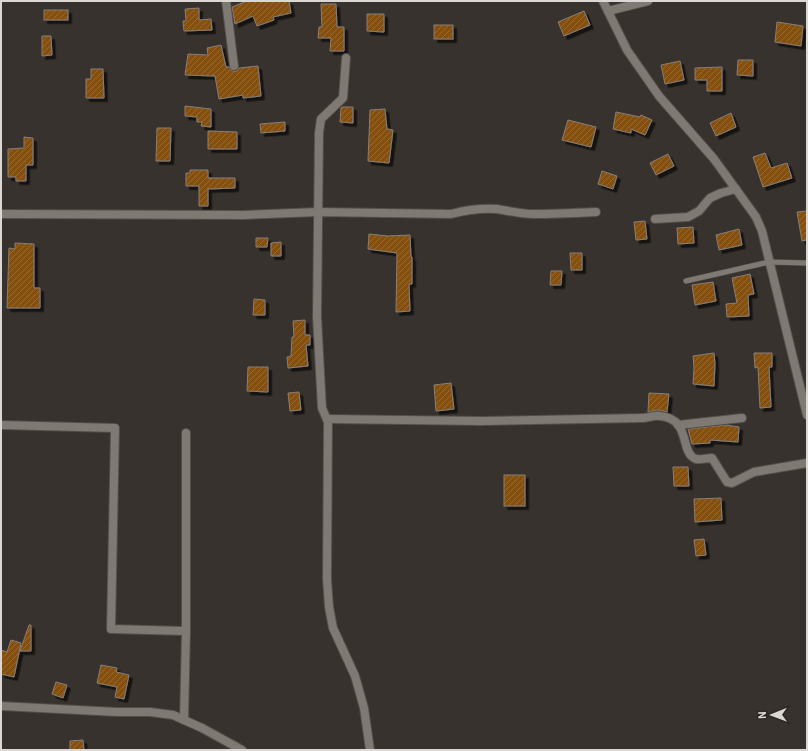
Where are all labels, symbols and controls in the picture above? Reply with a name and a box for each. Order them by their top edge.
north arrow [752,695,792,735]
text: N [755,711,768,719]

